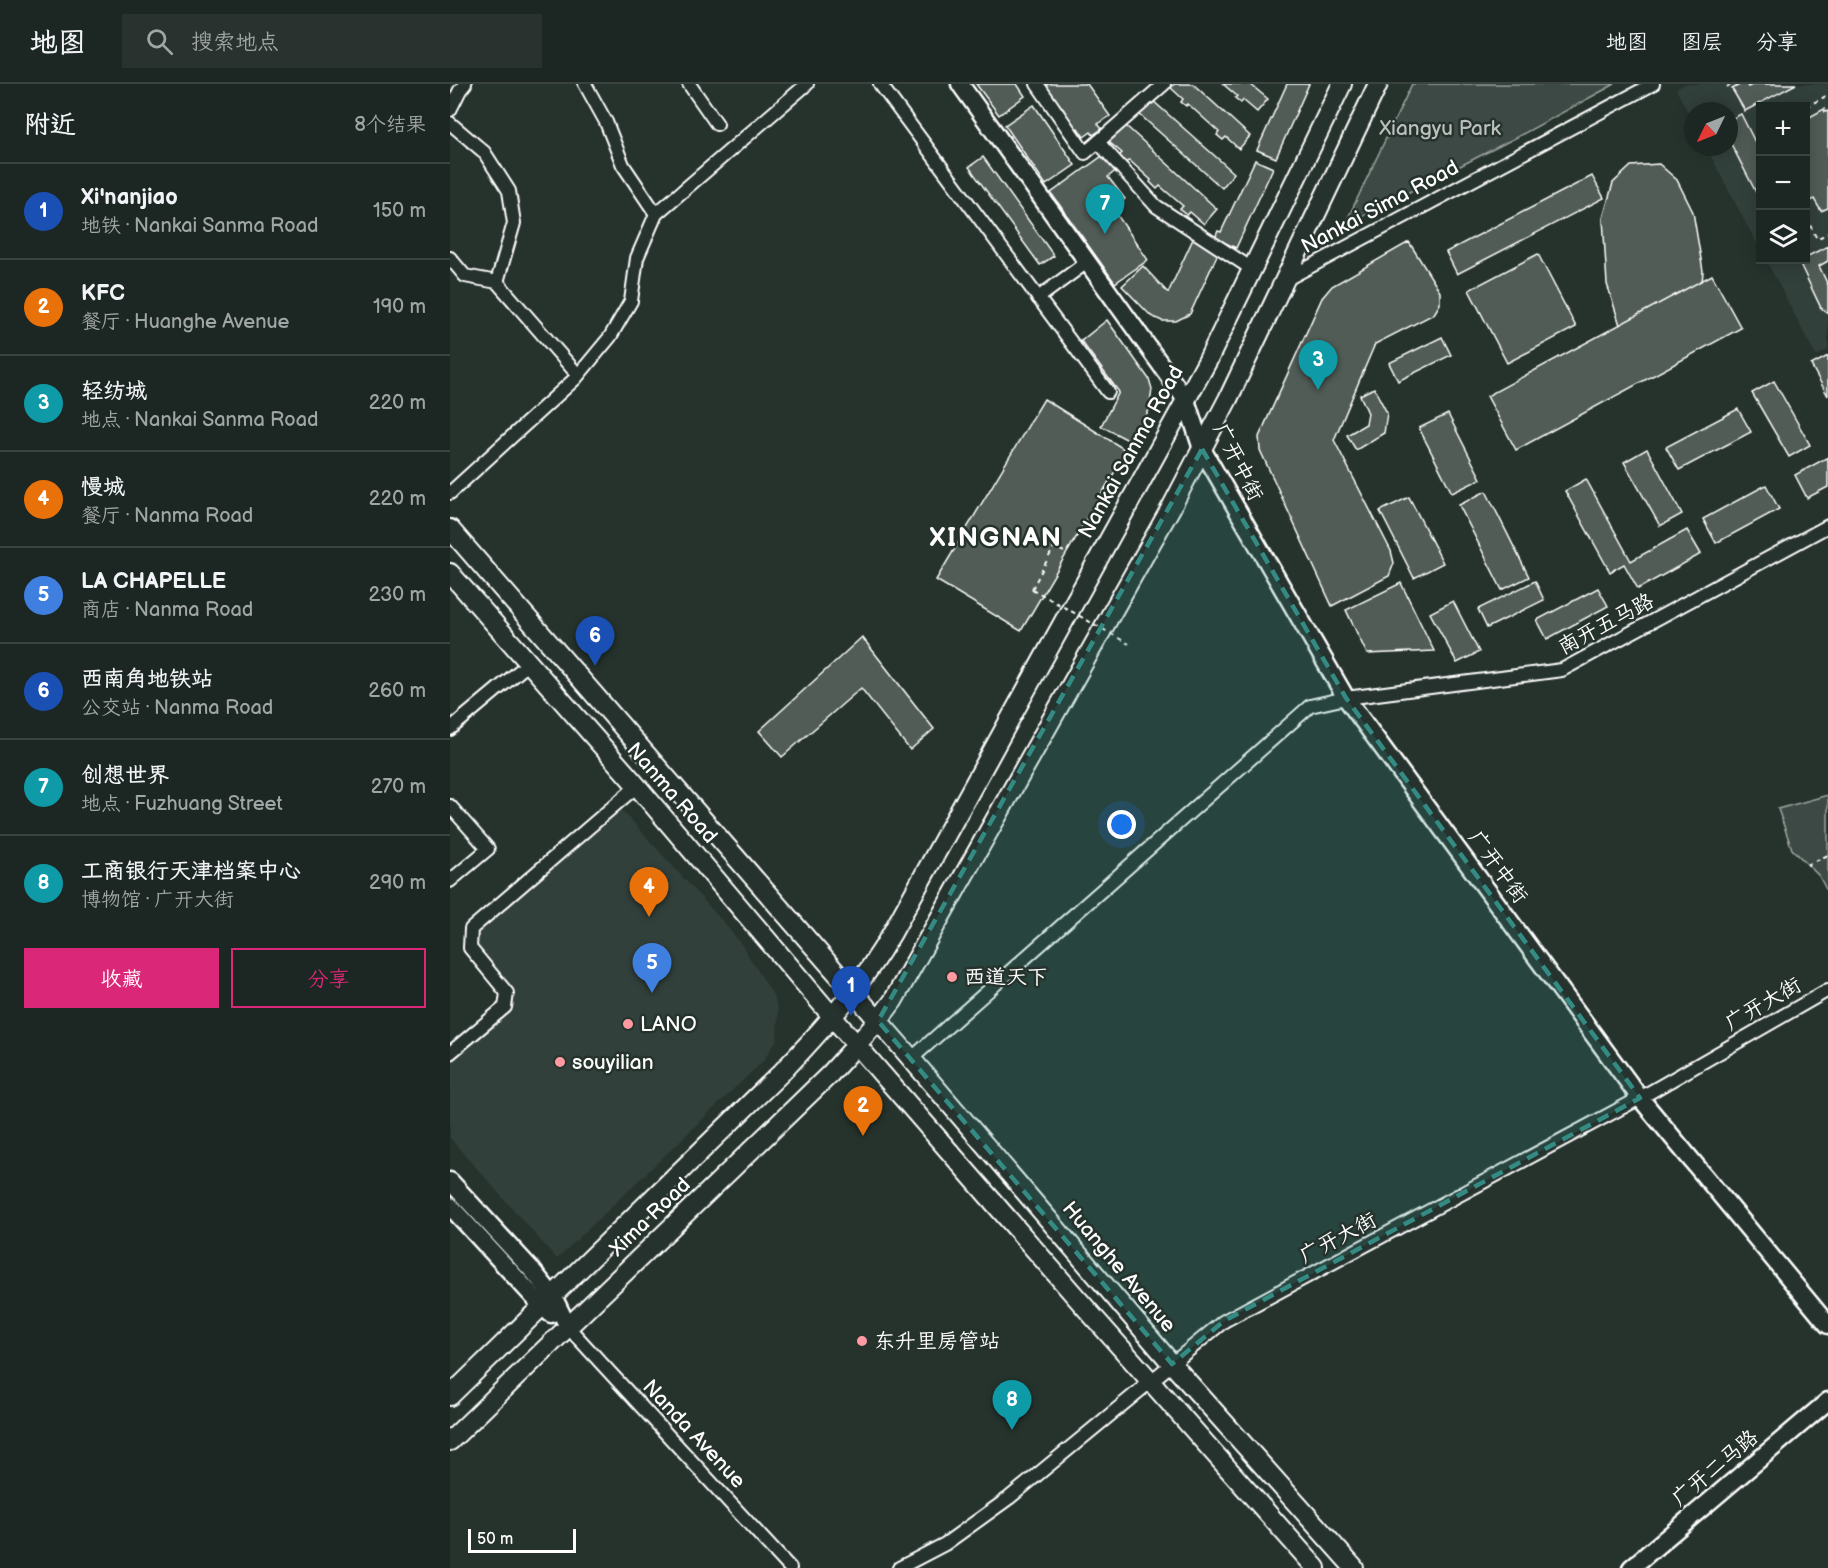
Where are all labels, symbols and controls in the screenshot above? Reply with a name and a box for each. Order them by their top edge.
search box [122,14,542,68]
icon: search [143,25,176,58]
text: 地图 [30,27,86,60]
text: 搜索地点 [191,29,279,56]
text: 地图 [1606,30,1648,55]
text: 图层 [1681,30,1723,55]
text: 分享 [1756,30,1798,55]
north arrow [1684,102,1738,156]
map controls [1756,102,1810,264]
button: + [1756,102,1810,156]
text: 附近 [24,110,76,141]
text: 8个结果 [354,113,426,137]
park label: Xiangyu Park [1378,116,1502,141]
street label: Nankai Sima Road [1297,155,1463,259]
button: − [1756,156,1810,210]
text: Xi'nanjiao [81,184,178,211]
pin: 7 [1086,184,1124,234]
text: 1 [39,199,48,223]
text: 150 m [373,199,426,223]
button: layers [1756,210,1810,264]
text: 地铁 · Nankai Sanma Road [81,214,318,238]
text: KFC [81,280,125,307]
text: 2 [38,295,49,319]
text: 190 m [373,295,426,319]
text: 餐厅 · Huanghe Avenue [81,310,289,334]
pin: 3 [1298,340,1338,390]
street label: Nankai Sanma Road [1073,361,1189,543]
text: 轻纺城 [81,378,147,405]
text: 3 [38,391,49,415]
text: 220 m [369,391,426,415]
text: 地点 · Nankai Sanma Road [81,408,318,432]
street label: 广开中街 [1208,419,1268,505]
text: 慢城 [81,474,125,501]
text: 4 [38,487,49,511]
text: 220 m [369,487,426,511]
text: 餐厅 · Nanma Road [81,504,253,528]
district label: XINGNAN [930,522,1062,554]
text: LA CHAPELLE [81,568,226,595]
text: 5 [38,583,49,607]
text: 230 m [369,583,426,607]
street label: 南开五马路 [1554,588,1658,660]
text: 商店 · Nanma Road [81,598,253,622]
pin: 6 [576,616,614,666]
text: 西南角地铁站 [81,666,213,693]
text: 6 [37,679,50,703]
text: 260 m [368,679,426,703]
text: 公交站 · Nanma Road [81,696,273,720]
street label: Nanma Road [621,738,723,848]
text: 创想世界 [81,762,169,789]
text: 7 [38,775,49,799]
text: 270 m [371,775,426,799]
text: 地点 · Fuzhuang Street [81,792,283,816]
your location [1107,810,1136,839]
street label: 广开中街 [1463,826,1533,908]
text: 工商银行天津档案中心 [81,858,301,885]
pin: 4 [630,868,668,917]
text: 8 [37,871,50,895]
text: 290 m [369,871,426,895]
text: 博物馆 · 广开大街 [81,888,234,912]
pin: 5 [632,944,672,993]
button: 收藏 [24,948,219,1008]
button: 分享 [231,948,426,1008]
place label: 西道天下 [964,965,1048,990]
pin: 1 [832,966,870,1016]
marker: 西道天下 [945,970,959,984]
street label: 广开大街 [1720,972,1806,1036]
place label: LANO [640,1012,697,1037]
marker: LANO [621,1017,635,1031]
place label: souyilian [572,1050,654,1075]
marker: souyilian [553,1055,567,1069]
pin: 2 [844,1086,882,1136]
street label: Xima Road [604,1172,696,1262]
street label: Huanghe Avenue [1057,1196,1181,1338]
street label: 广开大街 [1295,1207,1381,1269]
place label: 东升里房管站 [874,1329,1000,1354]
marker: 东升里房管站 [855,1334,869,1348]
street label: Nanda Avenue [637,1374,751,1494]
pin: 8 [992,1380,1032,1430]
street label: 广开二马路 [1667,1425,1763,1511]
scale bar [468,1526,576,1554]
text: 50 m [477,1530,513,1549]

